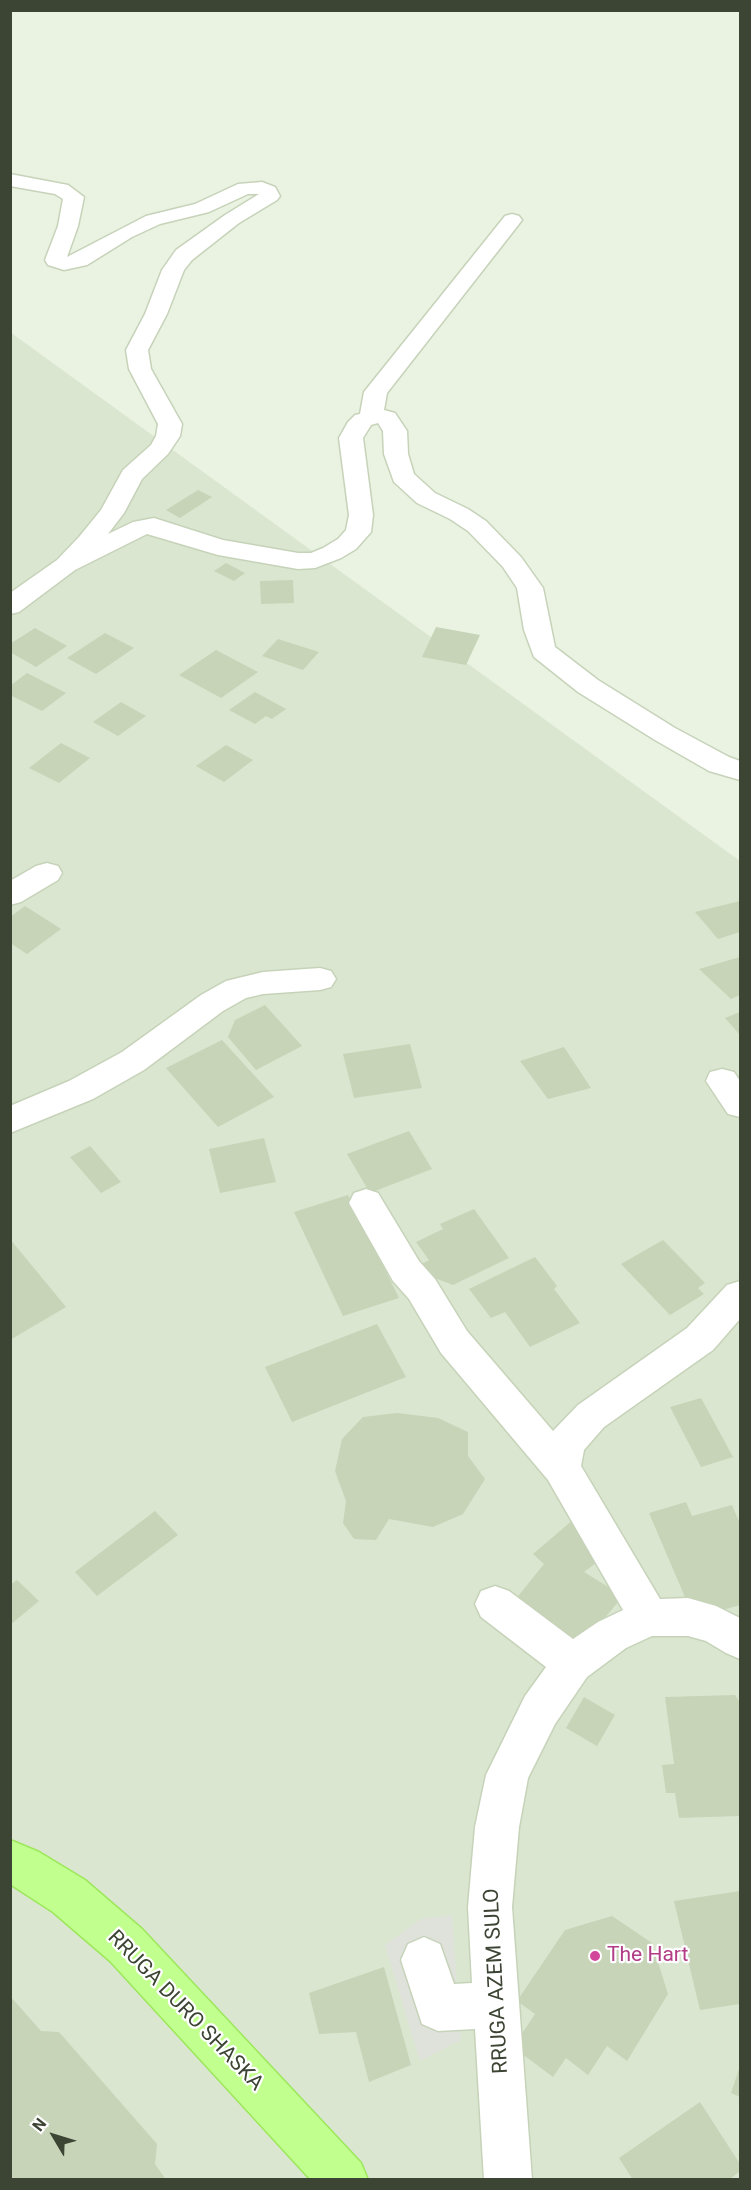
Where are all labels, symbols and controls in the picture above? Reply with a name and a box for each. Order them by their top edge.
street label: RRUGA AZEM SULO [480,1888,514,2074]
street label: RRUGA DURO SHASKA [102,1925,268,2097]
place label: The Hart [607,1943,688,1969]
marker: The Hart [588,1949,602,1963]
north arrow [24,2106,84,2166]
text: N [28,2114,50,2135]

